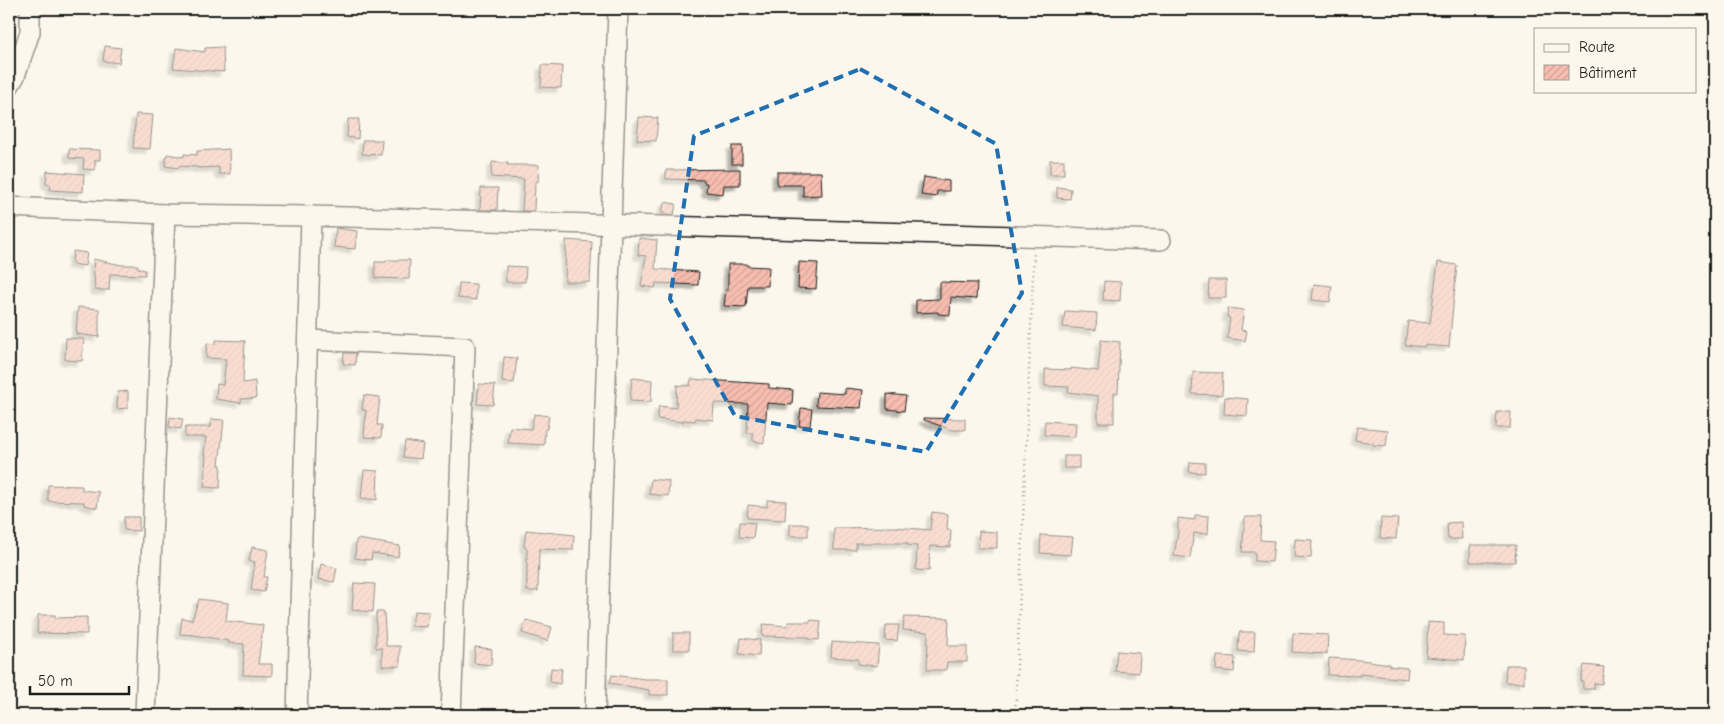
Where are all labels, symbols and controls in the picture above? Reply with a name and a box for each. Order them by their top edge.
legend [1534,28,1696,92]
text: Route [1579,38,1615,56]
text: Bâtiment [1579,64,1637,82]
scale bar [30,664,129,696]
text: 50 m [38,672,73,690]

